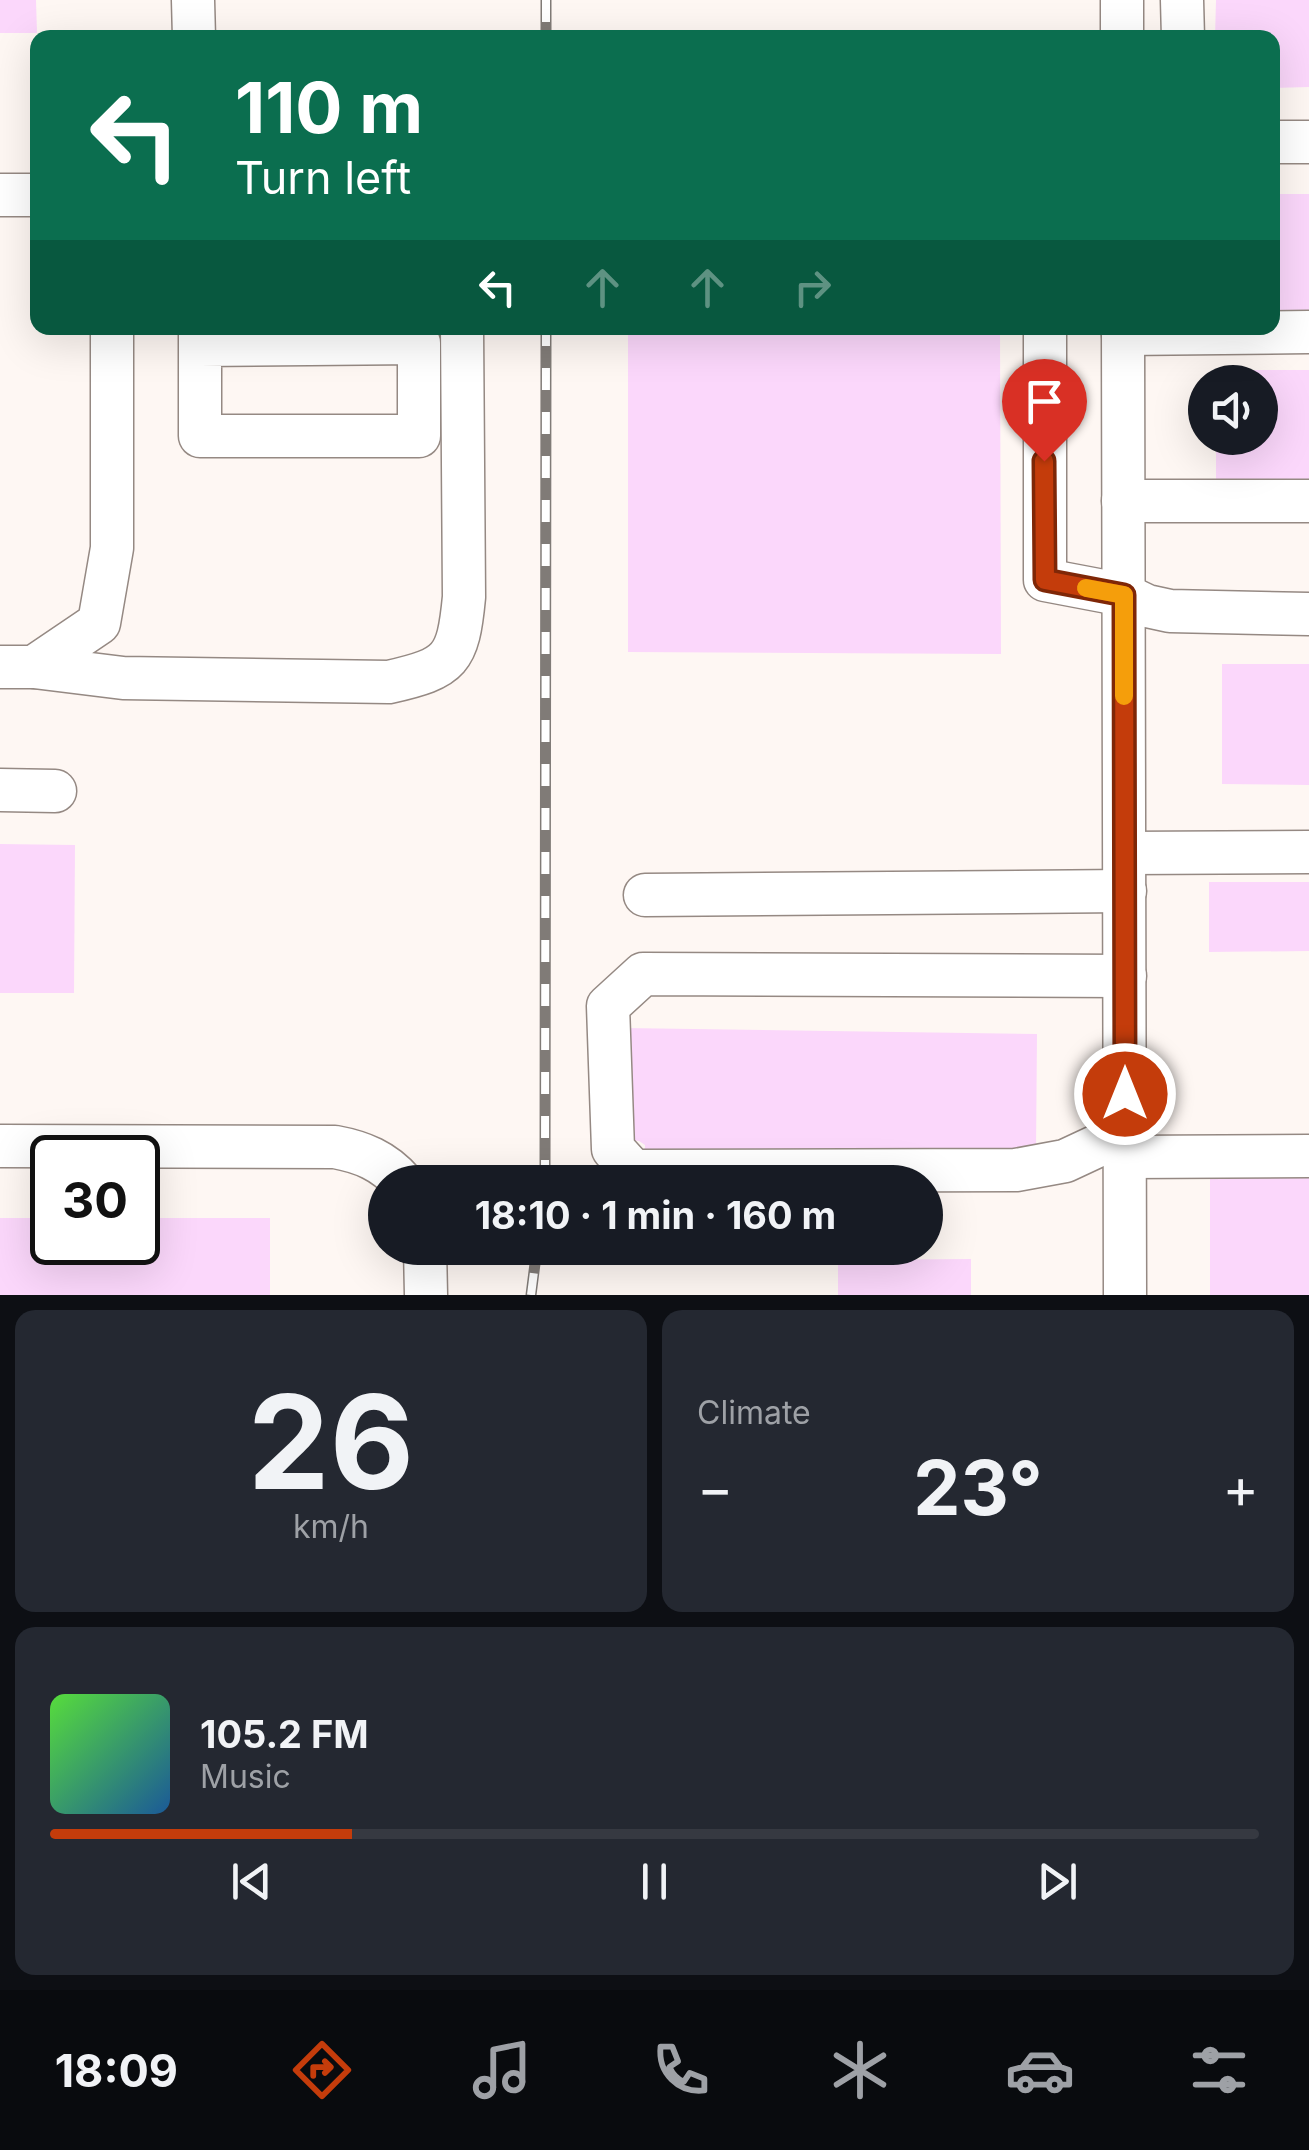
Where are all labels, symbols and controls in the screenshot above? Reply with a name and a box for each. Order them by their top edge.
text: 110 m [235,65,423,150]
icon: left [70,70,200,200]
text: Turn left [235,150,411,205]
icon: left [470,260,525,315]
icon: ahead [575,260,630,315]
icon: ahead [680,260,735,315]
icon: right [785,260,840,315]
pin [1002,359,1087,462]
map controls [1188,365,1278,455]
button: sound [1188,365,1278,455]
icon: arrive [1017,374,1072,429]
position arrow [1073,1042,1177,1146]
speed limit sign: 30 [30,1135,160,1265]
text: 18:10 · 1 min · 160 m [475,1192,836,1238]
text: 26 [248,1363,414,1520]
text: Climate [697,1393,811,1432]
text: 23° [913,1442,1043,1533]
text: − [697,1455,733,1521]
text: + [1223,1455,1259,1521]
text: km/h [293,1507,369,1546]
text: 105.2 FM [200,1711,369,1757]
text: Music [200,1757,291,1796]
icon: previous [224,1854,279,1909]
icon: pause [627,1854,682,1909]
icon: next [1030,1854,1085,1909]
icon: directions [287,2035,357,2105]
icon: music [467,2035,537,2105]
icon: phone [646,2035,716,2105]
icon: climate [825,2035,895,2105]
icon: car [1005,2035,1075,2105]
icon: filters [1184,2035,1254,2105]
text: 18:09 [55,2043,178,2098]

